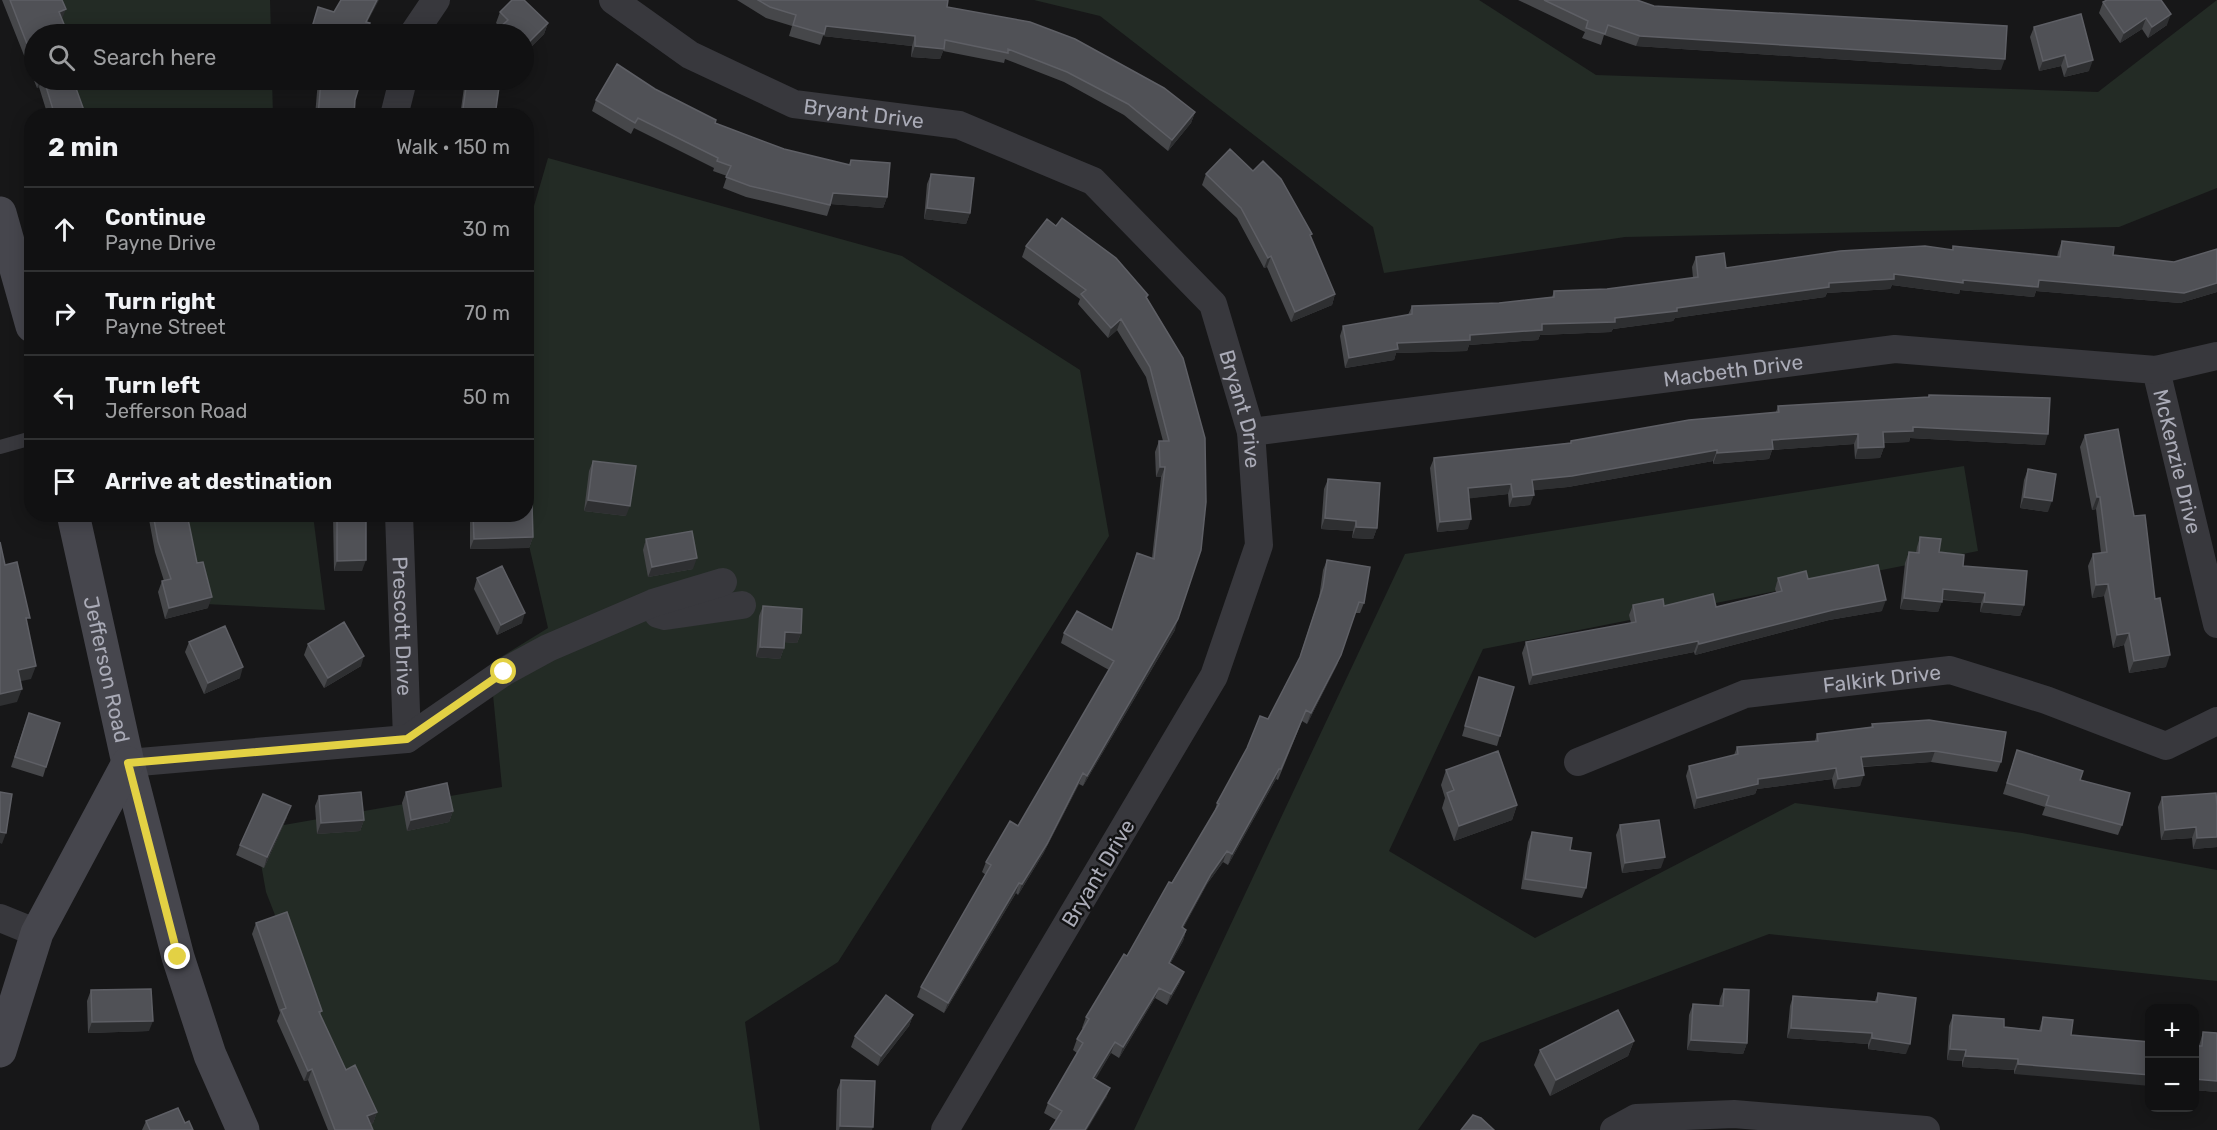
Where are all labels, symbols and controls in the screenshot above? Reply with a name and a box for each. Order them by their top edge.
search box [24,24,534,90]
icon: search [45,41,78,74]
text: Search here [93,44,216,71]
street label: Bryant Drive [802,93,926,133]
text: 2 min [48,132,118,163]
text: Walk · 150 m [396,135,510,159]
text: Continue [105,204,206,231]
icon: ahead [48,213,81,246]
text: 30 m [463,217,510,241]
text: Payne Drive [105,231,216,255]
text: Turn right [105,288,215,315]
icon: right [48,297,81,330]
text: 70 m [464,301,510,325]
text: Payne Street [105,315,226,339]
street label: Bryant Drive [1215,347,1266,469]
street label: Macbeth Drive [1662,348,1804,391]
text: Turn left [105,372,200,399]
icon: left [48,381,81,414]
text: 50 m [463,385,510,409]
street label: McKenzie Drive [2149,386,2207,536]
text: Jefferson Road [105,399,247,423]
icon: arrive [48,465,81,498]
text: Arrive at destination [105,468,332,495]
street label: Prescott Drive [388,556,418,696]
street label: Jefferson Road [79,594,136,745]
route start [490,658,516,684]
street label: Falkirk Drive [1821,659,1942,697]
street label: Bryant Drive [1056,815,1140,931]
route end [164,943,190,969]
map controls [2145,1004,2199,1112]
button: + [2145,1004,2199,1058]
button: − [2145,1058,2199,1112]

